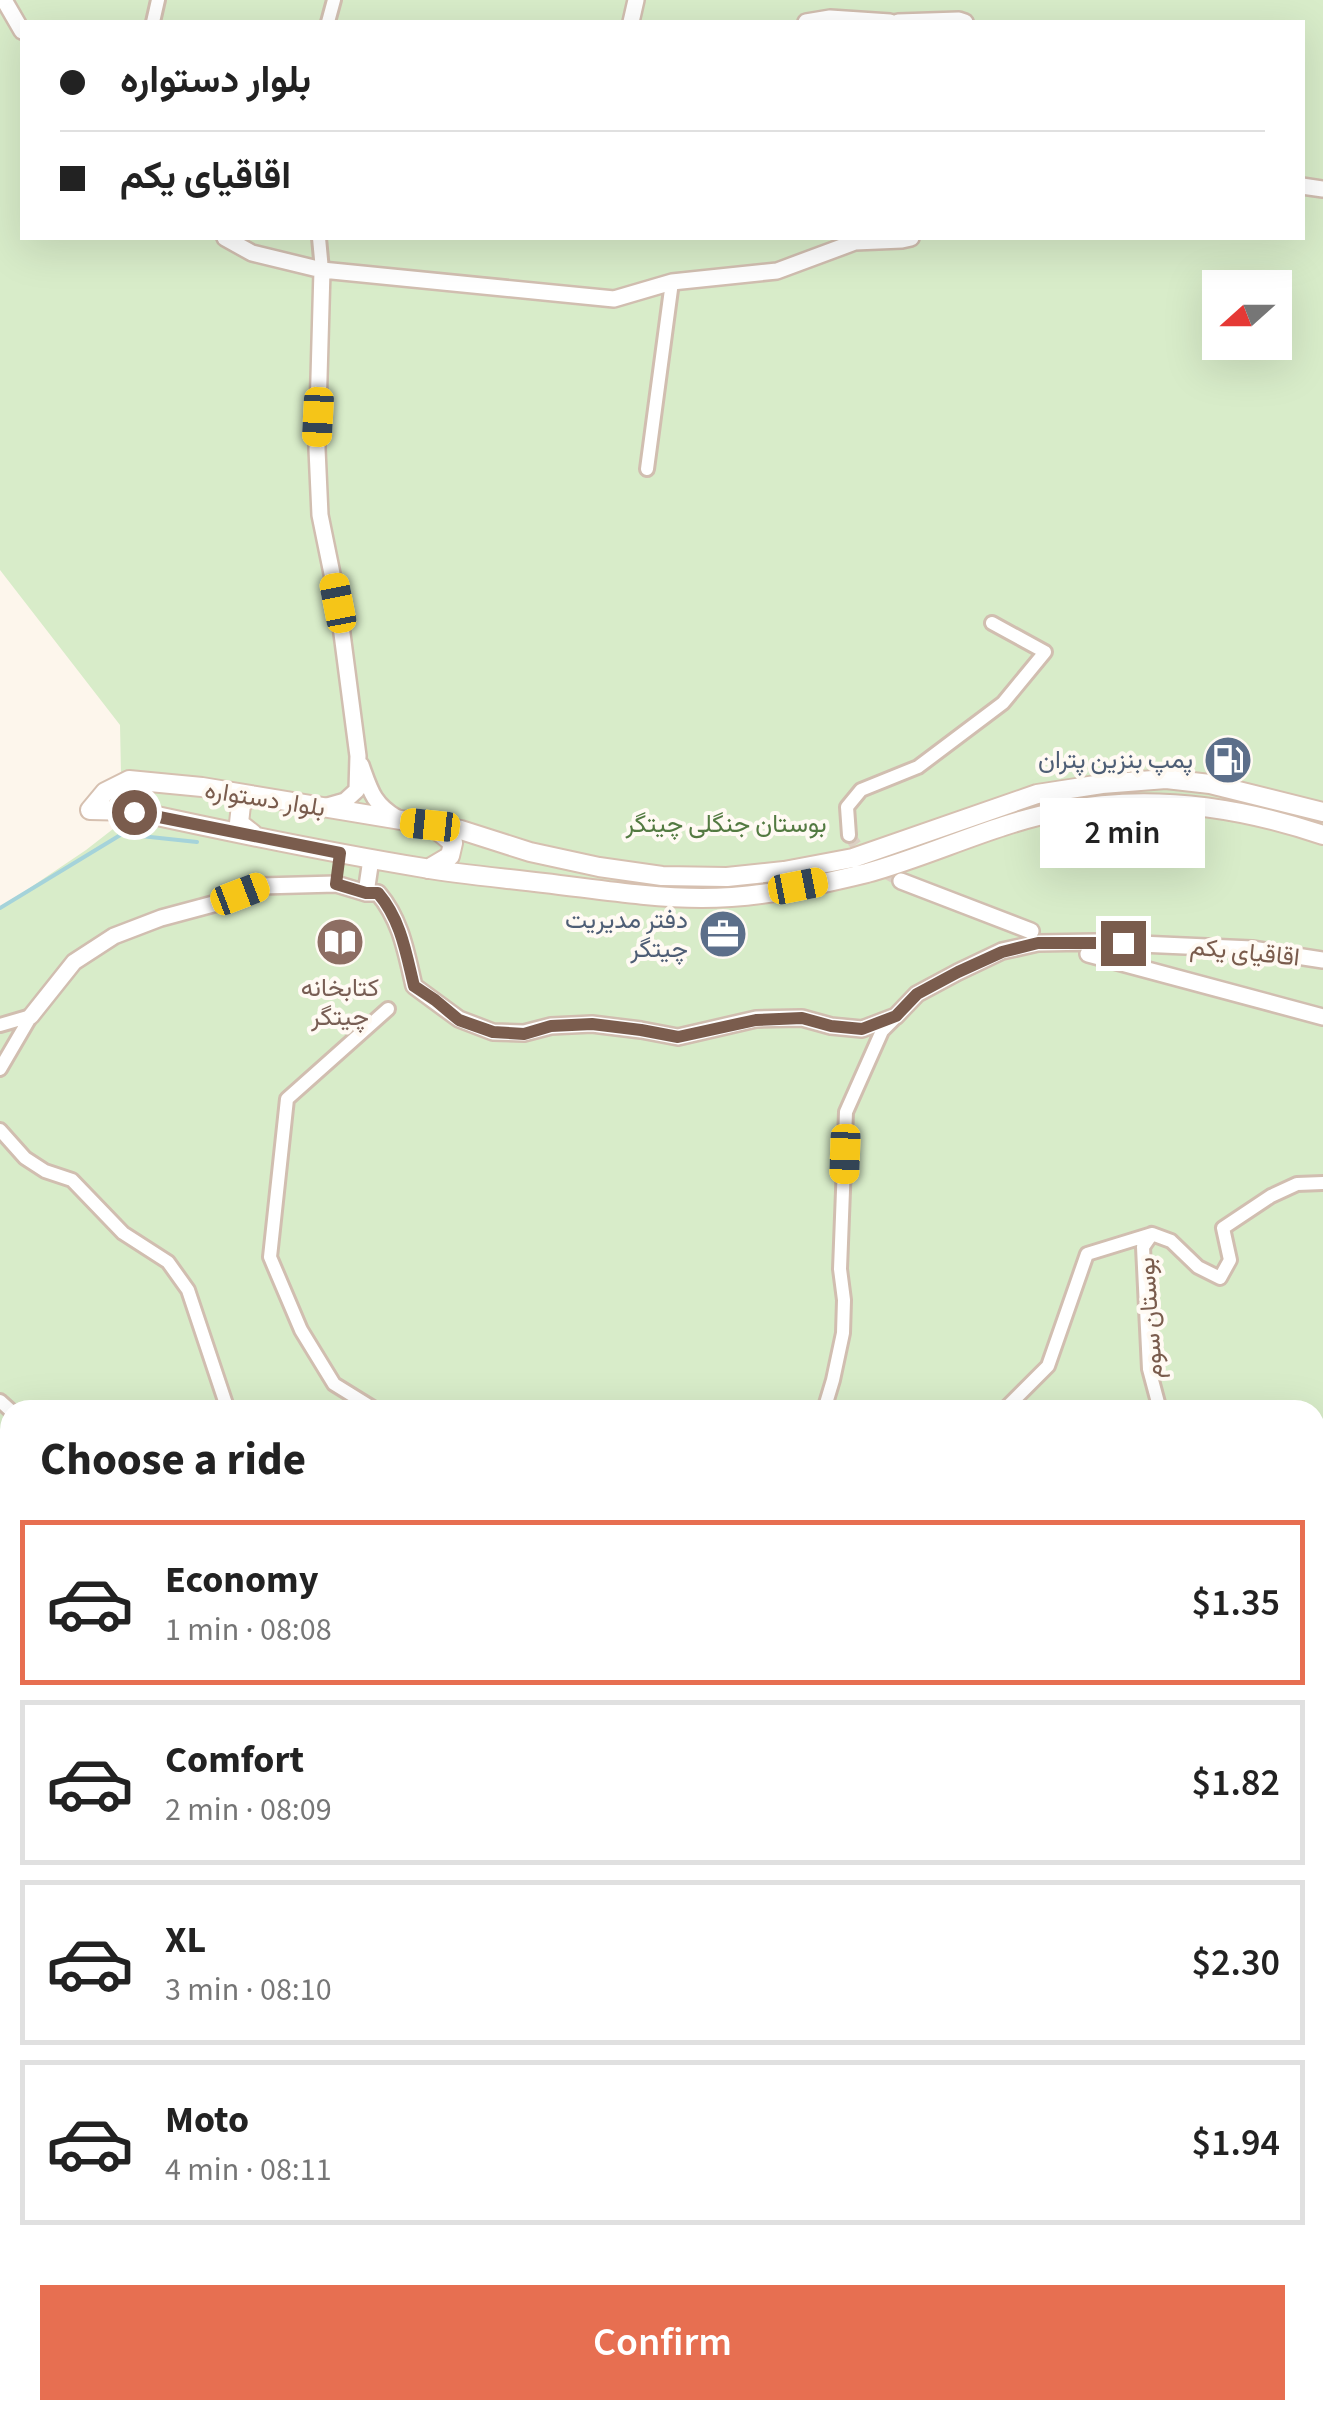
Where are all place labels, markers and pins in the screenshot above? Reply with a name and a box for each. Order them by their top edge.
fuel station icon: پمپ بنزین پتران [1202,734,1254,786]
place label: پمپ بنزین پتران [1038,742,1193,778]
place label: دفتر مدیریت چیتگر [565,902,688,967]
office icon: دفتر مدیریت چیتگر [697,908,749,960]
library icon: کتابخانه چیتگر [314,916,366,968]
place label: کتابخانه چیتگر [301,970,379,1035]

